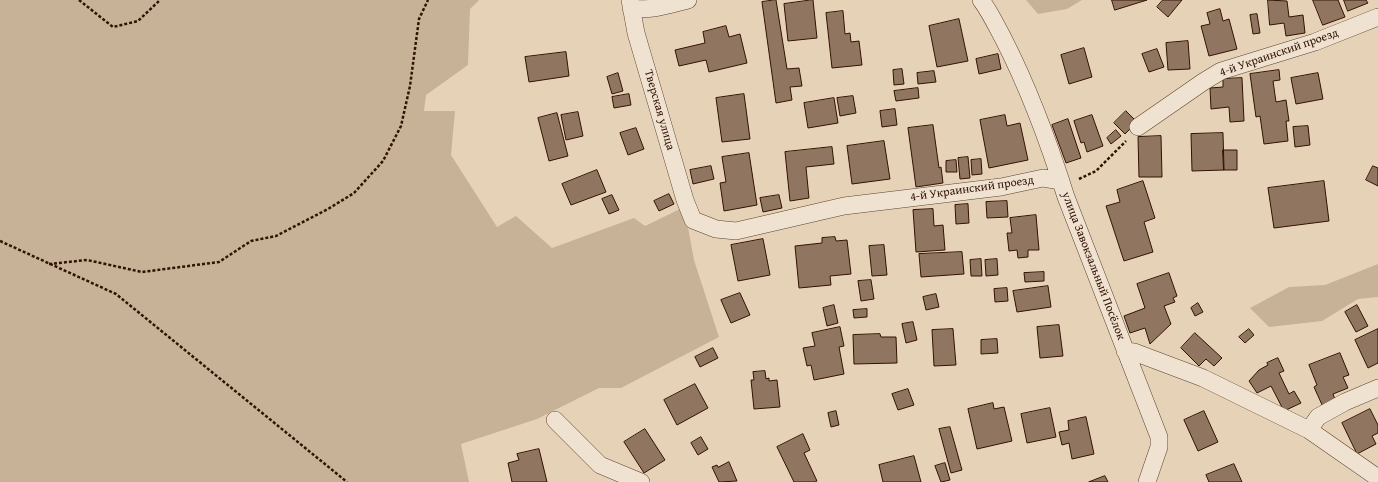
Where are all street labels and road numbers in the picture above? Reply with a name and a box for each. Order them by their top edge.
street label: 4-й Украинский проезд [1218,26,1340,80]
street label: Тверская улица [641,68,677,152]
street label: 4-й Украинский проезд [909,173,1035,205]
street label: улица Завокзальный Посёлок [1058,190,1128,342]

